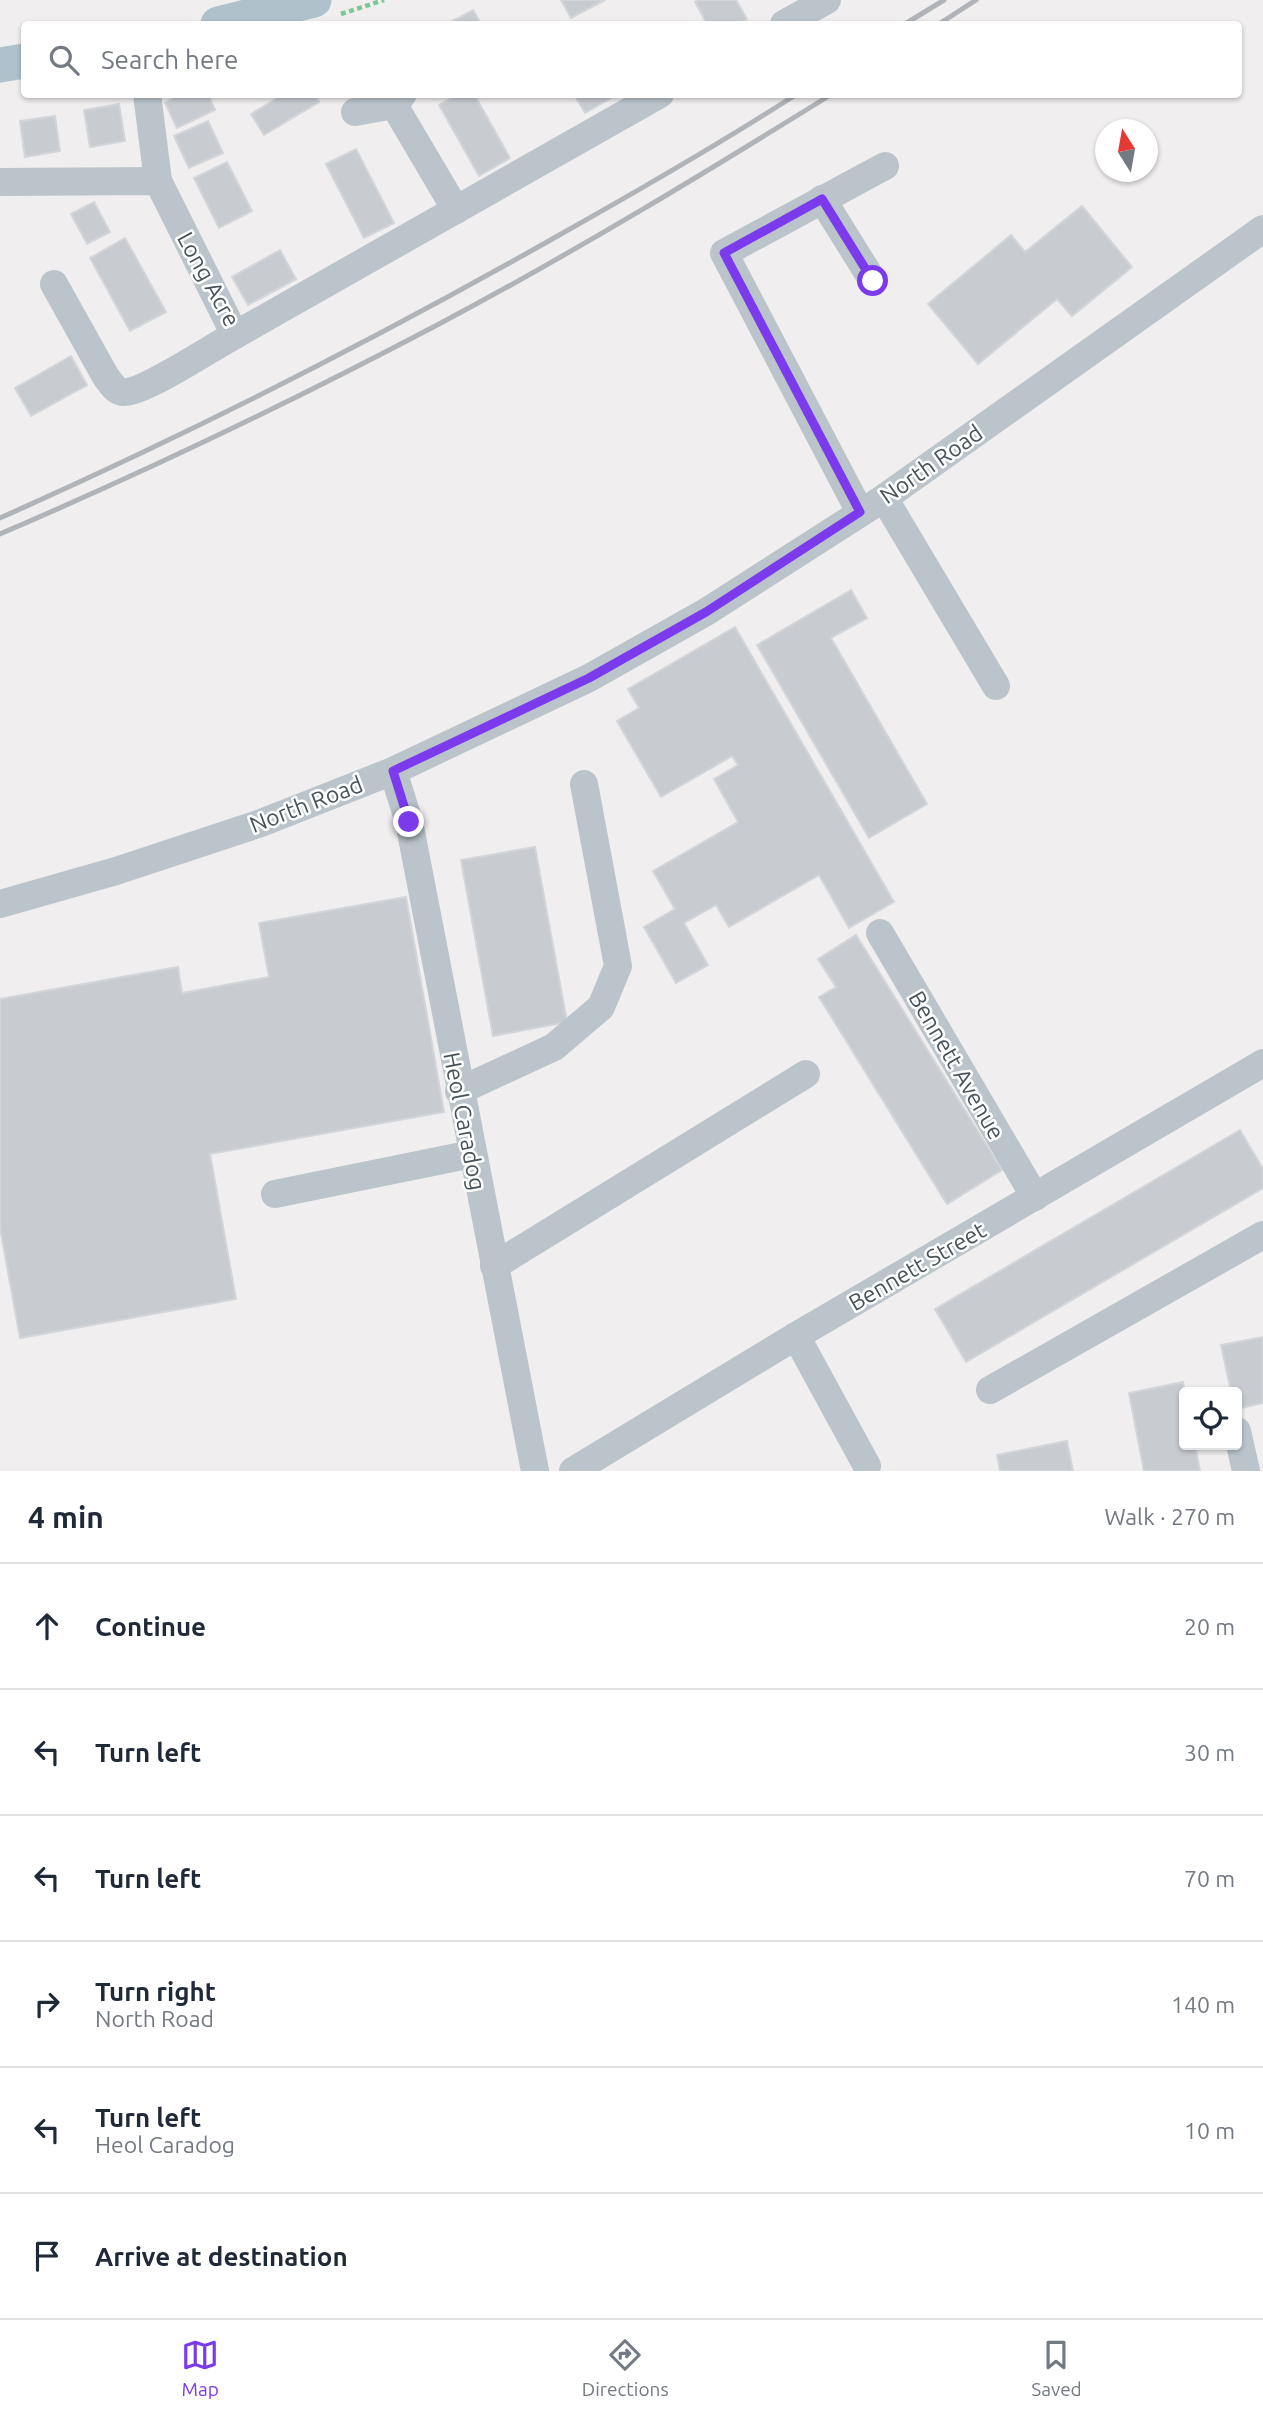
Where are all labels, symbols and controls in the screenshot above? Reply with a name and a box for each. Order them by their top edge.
search box [21,21,1242,98]
icon: search [45,41,83,79]
text: Search here [101,45,238,74]
north arrow [1095,119,1158,182]
street label: Long Acre [173,228,245,330]
route start [857,265,888,296]
street label: North Road [875,420,987,508]
street label: North Road [246,771,366,837]
route end [393,806,424,837]
street label: Bennett Avenue [904,986,1010,1144]
street label: Heol Caradog [439,1050,491,1192]
street label: Bennett Street [844,1217,990,1315]
map controls [1179,1387,1242,1450]
button: locate [1179,1387,1242,1450]
text: 4 min [28,1500,104,1534]
text: Walk · 270 m [1104,1504,1235,1529]
icon: ahead [28,1607,66,1645]
text: Continue [95,1612,206,1641]
text: 20 m [1184,1614,1235,1639]
icon: left [28,1733,66,1771]
text: Turn left [95,1738,201,1767]
text: 30 m [1184,1740,1235,1765]
icon: left [28,1859,66,1897]
text: Turn left [95,1864,201,1893]
text: 70 m [1184,1866,1235,1891]
text: Turn right [95,1977,216,2006]
icon: right [28,1985,66,2023]
text: 140 m [1171,1992,1235,2017]
text: North Road [95,2006,214,2031]
text: Turn left [95,2103,201,2132]
icon: left [28,2111,66,2149]
text: 10 m [1184,2118,1235,2143]
text: Heol Caradog [95,2132,235,2157]
icon: arrive [28,2237,66,2275]
text: Arrive at destination [95,2242,348,2271]
tab: Map [181,2336,219,2400]
tab: Directions [582,2336,669,2400]
tab: Saved [1031,2336,1082,2400]

